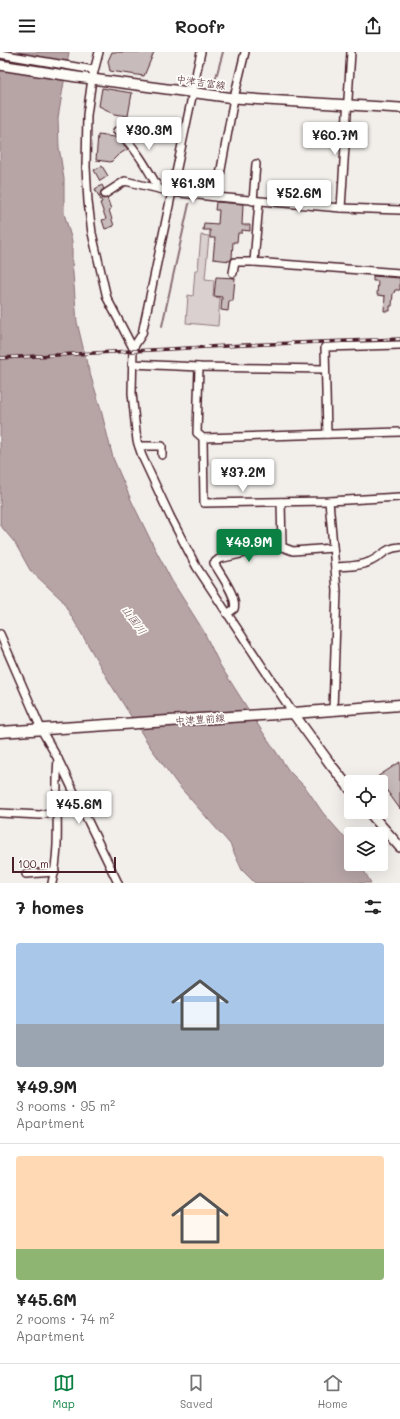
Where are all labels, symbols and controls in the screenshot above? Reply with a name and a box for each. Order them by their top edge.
text: Roofr [175,14,225,38]
icon: menu [16,15,38,37]
icon: share [362,15,384,37]
street label: 中津吉富線 [175,72,227,92]
pin: ¥30.3M [116,117,182,151]
text: ¥30.3M [126,121,173,138]
pin: ¥60.7M [302,122,368,156]
text: ¥60.7M [312,126,358,143]
pin: ¥61.3M [160,170,226,204]
text: ¥61.3M [171,174,215,191]
pin: ¥52.6M [266,180,332,214]
text: ¥52.6M [276,184,322,201]
pin: ¥37.2M [210,459,276,493]
text: ¥37.2M [220,463,266,480]
pin: ¥49.9M [216,529,282,563]
text: ¥49.9M [226,533,272,550]
water label: 山国川 [118,602,150,637]
street label: 中津豊前線 [175,710,225,728]
map controls [344,775,388,871]
button: locate [344,775,388,819]
pin: ¥45.6M [46,791,112,825]
text: ¥45.6M [56,795,102,812]
button: layers [344,827,388,871]
scale bar [12,855,116,874]
text: 100 m [18,856,49,871]
text: 7 homes [16,896,84,918]
icon: filters [362,896,384,918]
icon: home [164,969,236,1041]
text: ¥49.9M [16,1075,77,1097]
text: 3 rooms · 95 m² [16,1097,115,1114]
text: Apartment [16,1114,85,1131]
icon: home [164,1182,236,1254]
text: ¥45.6M [16,1288,77,1310]
text: 2 rooms · 74 m² [16,1310,114,1327]
text: Apartment [16,1327,85,1344]
tab: Map [52,1372,75,1411]
tab: Saved [180,1372,213,1411]
tab: Home [318,1372,347,1411]

